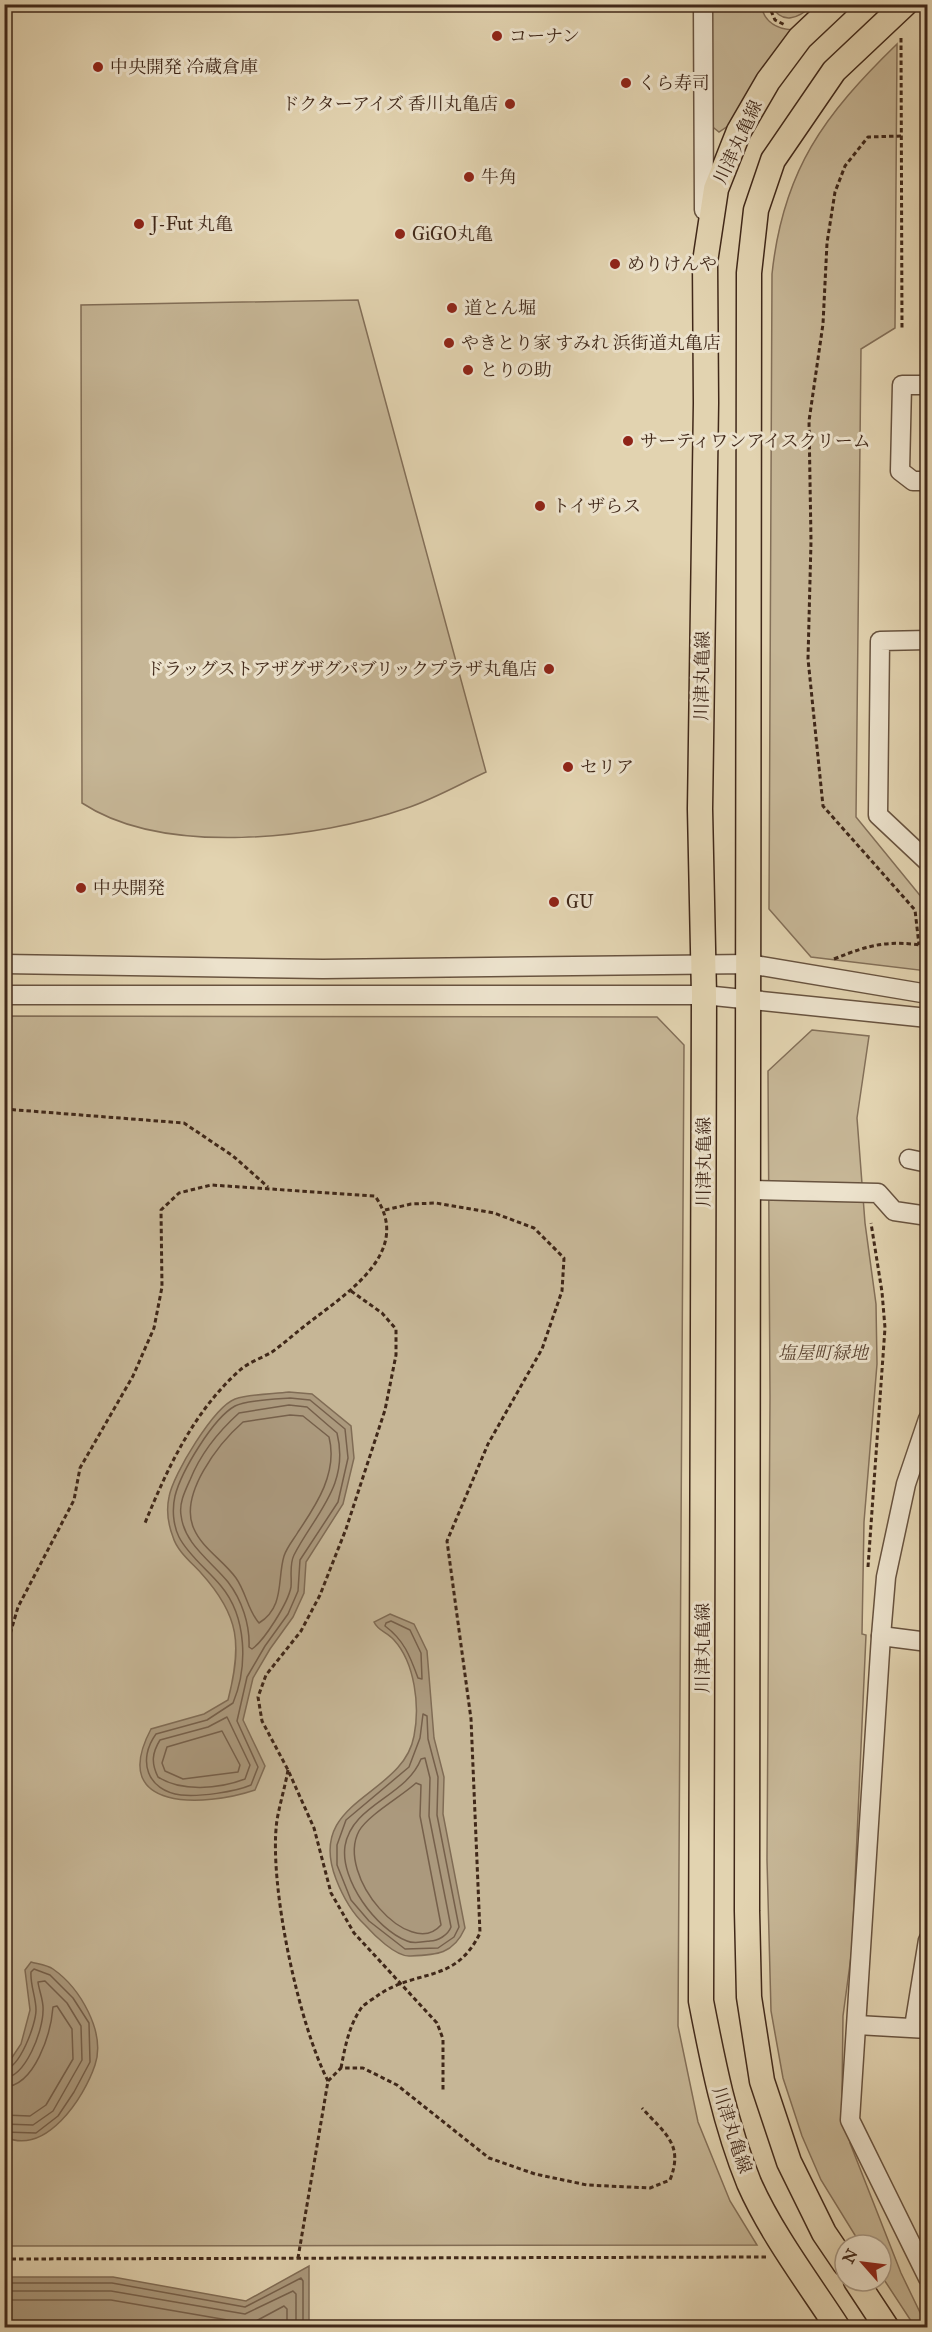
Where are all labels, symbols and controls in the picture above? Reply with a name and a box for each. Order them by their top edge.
place label: コーナン [509,25,580,47]
marker: コーナン [490,29,504,43]
place label: 中央開発 冷蔵倉庫 [110,56,258,78]
marker: 中央開発 冷蔵倉庫 [91,60,105,74]
place label: くら寿司 [638,72,710,94]
marker: くら寿司 [619,76,633,90]
place label: ドクターアイズ 香川丸亀店 [282,93,498,115]
marker: ドクターアイズ 香川丸亀店 [503,97,517,111]
street label: 川津丸亀線 [709,97,767,187]
place label: 牛角 [481,166,517,188]
marker: 牛角 [462,170,476,184]
place label: J-Fut 丸亀 [149,213,233,236]
marker: J-Fut 丸亀 [132,217,146,231]
place label: GiGO丸亀 [412,223,493,245]
marker: GiGO丸亀 [393,227,407,241]
place label: めりけんや [627,253,717,275]
marker: めりけんや [608,257,622,271]
place label: 道とん堀 [464,297,536,319]
marker: 道とん堀 [445,301,459,315]
place label: やきとり家 すみれ 浜街道丸亀店 [461,332,721,354]
marker: やきとり家 すみれ 浜街道丸亀店 [442,336,456,350]
place label: とりの助 [480,359,552,381]
marker: とりの助 [461,363,475,377]
place label: サーティワンアイスクリーム [640,430,871,452]
marker: サーティワンアイスクリーム [621,434,635,448]
place label: トイザらス [552,495,641,517]
marker: トイザらス [533,499,547,513]
street label: 川津丸亀線 [690,631,714,721]
place label: ドラッグストアザグザグパブリックプラザ丸亀店 [146,658,537,680]
marker: ドラッグストアザグザグパブリックプラザ丸亀店 [542,662,556,676]
place label: セリア [580,756,634,778]
marker: セリア [561,760,575,774]
place label: 中央開発 [93,877,165,899]
marker: 中央開発 [74,881,88,895]
place label: GU [566,891,594,913]
marker: GU [547,895,561,909]
street label: 川津丸亀線 [693,1117,715,1207]
park label: 塩屋町緑地 [778,1342,870,1364]
street label: 川津丸亀線 [692,1603,714,1693]
street label: 川津丸亀線 [708,2084,756,2176]
north arrow [833,2233,893,2293]
text: N [839,2245,862,2267]

